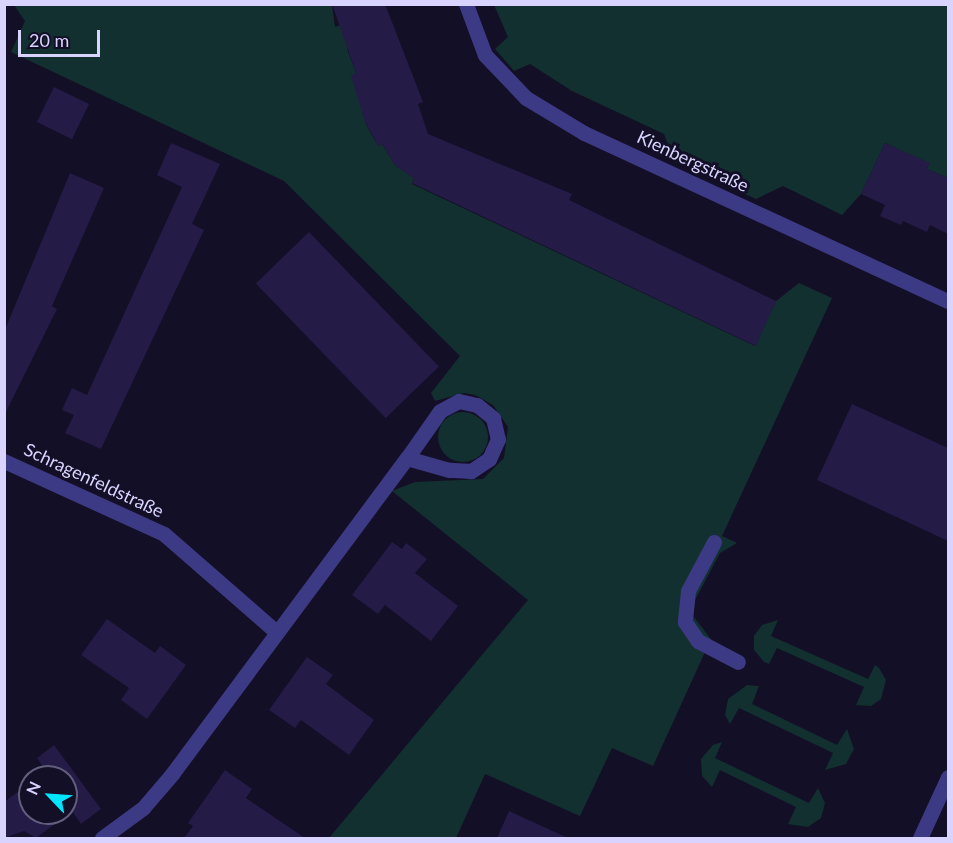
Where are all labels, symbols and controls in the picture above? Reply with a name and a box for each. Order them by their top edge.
scale bar [21,18,104,56]
text: 20 m [29,29,69,51]
street label: Kienbergstraße [634,126,752,196]
street label: Schragenfeldstraße [21,438,167,522]
north arrow [18,765,78,825]
text: N [22,778,44,798]

